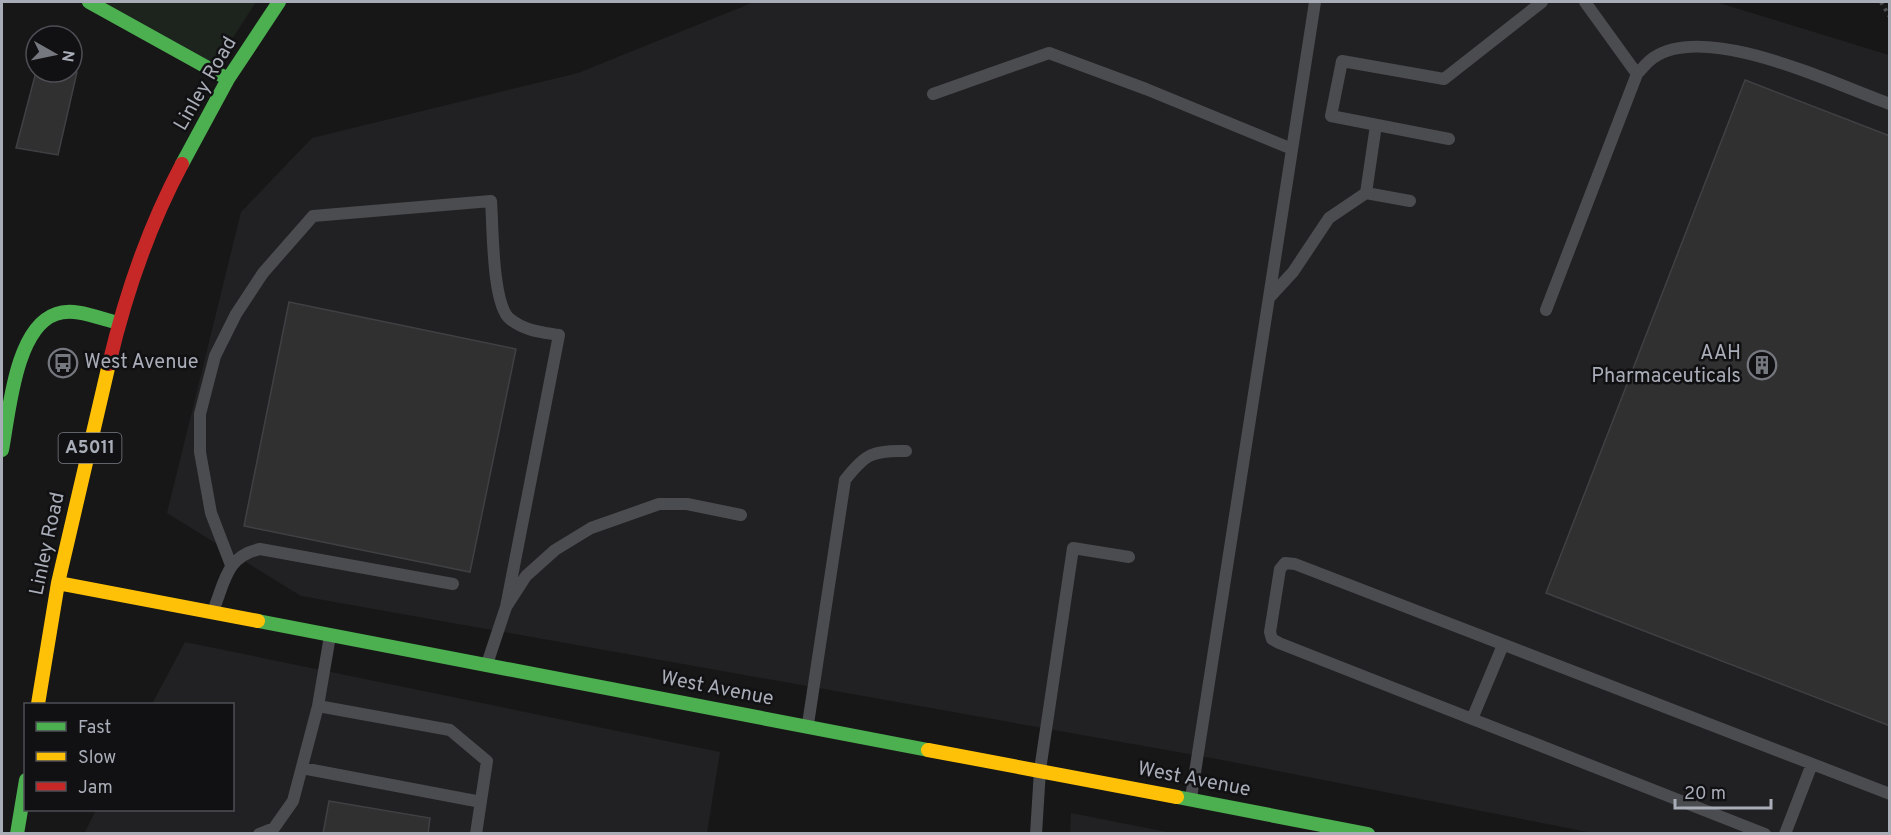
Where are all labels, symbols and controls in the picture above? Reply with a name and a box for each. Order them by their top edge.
north arrow [24,24,84,84]
street label: Linley Road [169,32,243,136]
text: N [56,49,78,63]
place label: AAH Pharmaceuticals [1591,341,1741,390]
bus stop icon: West Avenue [47,347,79,379]
building icon: AAH Pharmaceuticals [1746,349,1778,381]
place label: West Avenue [84,350,198,376]
road number: A5011 [58,433,122,463]
street label: Linley Road [24,490,72,598]
street label: West Avenue [658,665,776,713]
legend [24,703,234,811]
text: Fast [78,717,111,740]
text: Slow [78,747,116,770]
street label: West Avenue [1135,756,1253,804]
scale bar [1675,772,1771,810]
text: Jam [78,777,113,800]
text: 20 m [1684,783,1726,806]

